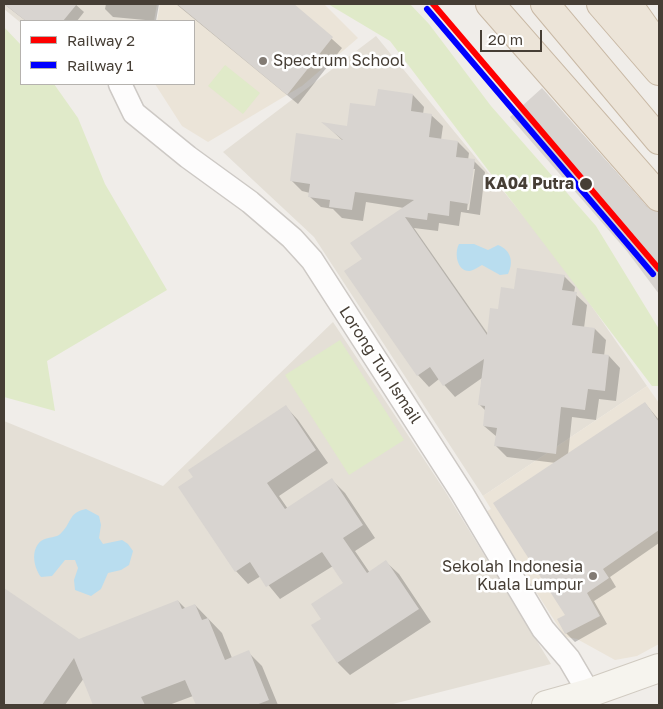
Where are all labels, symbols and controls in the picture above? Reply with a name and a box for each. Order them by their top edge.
legend [20,20,195,85]
scale bar [483,20,546,52]
text: 20 m [488,30,523,48]
text: Railway 2 [67,31,135,49]
place label: Spectrum School [273,51,405,71]
marker: Spectrum School [257,55,269,67]
text: Railway 1 [67,56,134,74]
place label: KA04 Putra [484,174,574,194]
marker: KA04 Putra [578,176,594,192]
street label: Lorong Tun Ismail [335,303,425,427]
place label: Sekolah Indonesia Kuala Lumpur [442,557,583,595]
marker: Sekolah Indonesia Kuala Lumpur [587,570,599,582]

